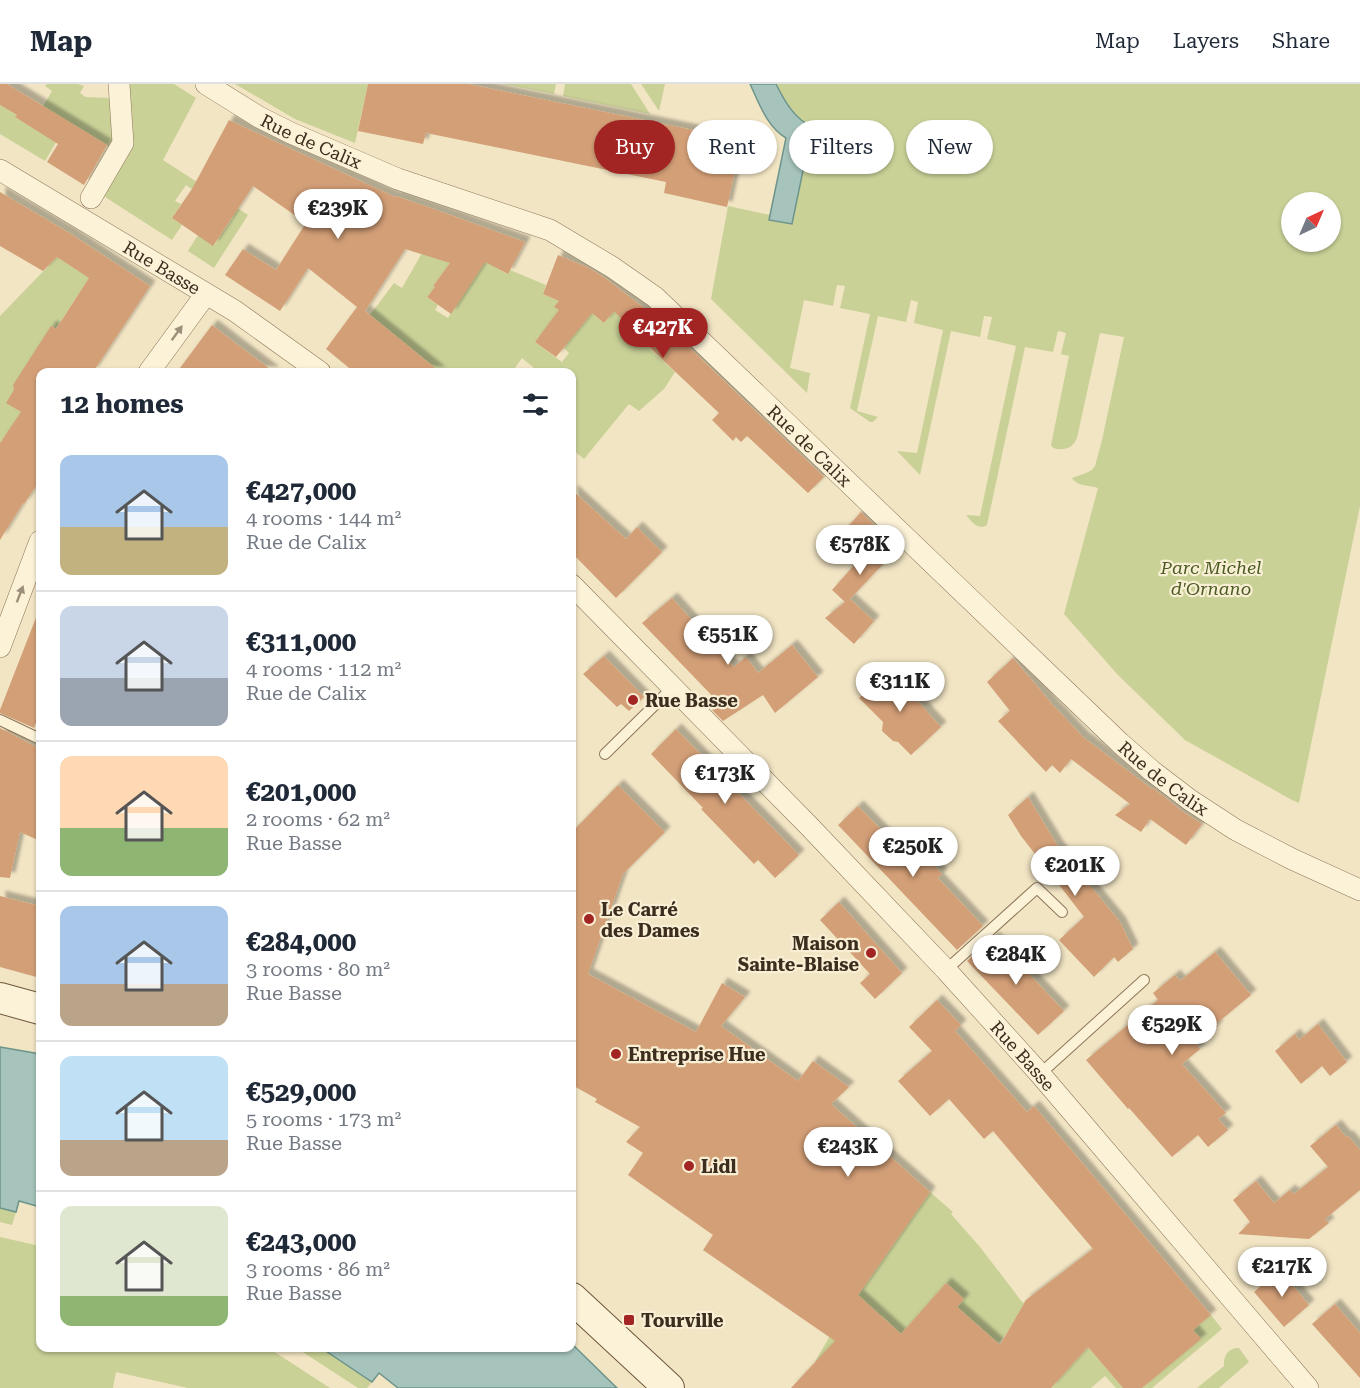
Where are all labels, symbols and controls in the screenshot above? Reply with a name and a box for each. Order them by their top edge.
text: Map [30,25,92,58]
text: Map [1095,29,1140,53]
text: Layers [1173,29,1239,53]
text: Share [1272,29,1330,53]
street label: Rue de Calix [257,109,365,173]
chip: Buy [594,120,675,174]
chip: Rent [687,120,777,174]
chip: Filters [789,120,894,174]
chip: New [906,120,993,174]
pin: €239K [296,189,380,240]
north arrow [1281,192,1341,252]
map controls [1281,192,1341,252]
text: €239K [308,196,368,220]
street label: Rue Basse [120,236,205,299]
pin: €427K [621,308,705,359]
text: €427K [633,315,693,339]
one-way arrow [171,326,183,341]
icon: filters [519,388,552,421]
text: 12 homes [60,389,184,419]
street label: Rue de Calix [763,400,857,491]
text: €427,000 [246,476,356,506]
icon: home [108,479,180,551]
text: 4 rooms · 144 m² [246,506,401,530]
pin: €578K [818,525,902,576]
text: Rue de Calix [246,530,366,554]
text: €578K [830,532,890,556]
park label: Parc Michel d'Ornano [1160,557,1261,599]
one-way arrow [16,585,26,603]
pin: €551K [686,615,770,666]
text: €551K [698,622,758,646]
text: €311,000 [246,627,356,657]
icon: home [108,630,180,702]
text: 4 rooms · 112 m² [246,657,401,681]
pin: €311K [858,662,942,713]
text: €311K [870,669,930,693]
text: Rue de Calix [246,681,366,705]
place label: Rue Basse [645,690,738,711]
marker: Rue Basse [626,693,640,707]
street label: Rue de Calix [1115,736,1213,820]
pin: €173K [683,754,767,805]
text: €173K [695,761,755,785]
text: €201,000 [246,777,356,807]
icon: home [108,780,180,852]
text: 2 rooms · 62 m² [246,807,390,831]
pin: €250K [871,827,955,878]
text: Rue Basse [246,831,342,855]
text: €250K [883,834,943,858]
pin: €201K [1033,846,1117,897]
text: €201K [1045,853,1105,877]
place label: Le Carré des Dames [601,899,700,941]
marker: Le Carré des Dames [582,912,596,926]
text: €284,000 [246,927,356,957]
icon: home [108,930,180,1002]
place label: Maison Sainte-Blaise [738,933,859,975]
pin: €284K [974,935,1058,986]
text: €284K [986,942,1046,966]
marker: Maison Sainte-Blaise [864,946,878,960]
text: 3 rooms · 80 m² [246,957,390,981]
text: Rue Basse [246,981,342,1005]
pin: €529K [1130,1005,1214,1056]
text: €529K [1142,1012,1202,1036]
street label: Rue Basse [987,1016,1060,1095]
place label: Entreprise Hue [628,1044,766,1065]
marker: Entreprise Hue [609,1047,623,1061]
text: €529,000 [246,1077,356,1107]
icon: home [108,1080,180,1152]
text: 5 rooms · 173 m² [246,1107,401,1131]
pin: €243K [806,1127,890,1178]
text: Rue Basse [246,1131,342,1155]
text: €243K [818,1134,878,1158]
place label: Lidl [701,1156,736,1177]
marker: Lidl [682,1159,696,1173]
text: €243,000 [246,1227,356,1257]
icon: home [108,1230,180,1302]
pin: €217K [1240,1247,1324,1298]
text: €217K [1252,1254,1312,1278]
text: 3 rooms · 86 m² [246,1257,390,1281]
text: Rue Basse [246,1281,342,1305]
place label: Tourville [641,1310,724,1331]
marker: Tourville [622,1313,636,1327]

